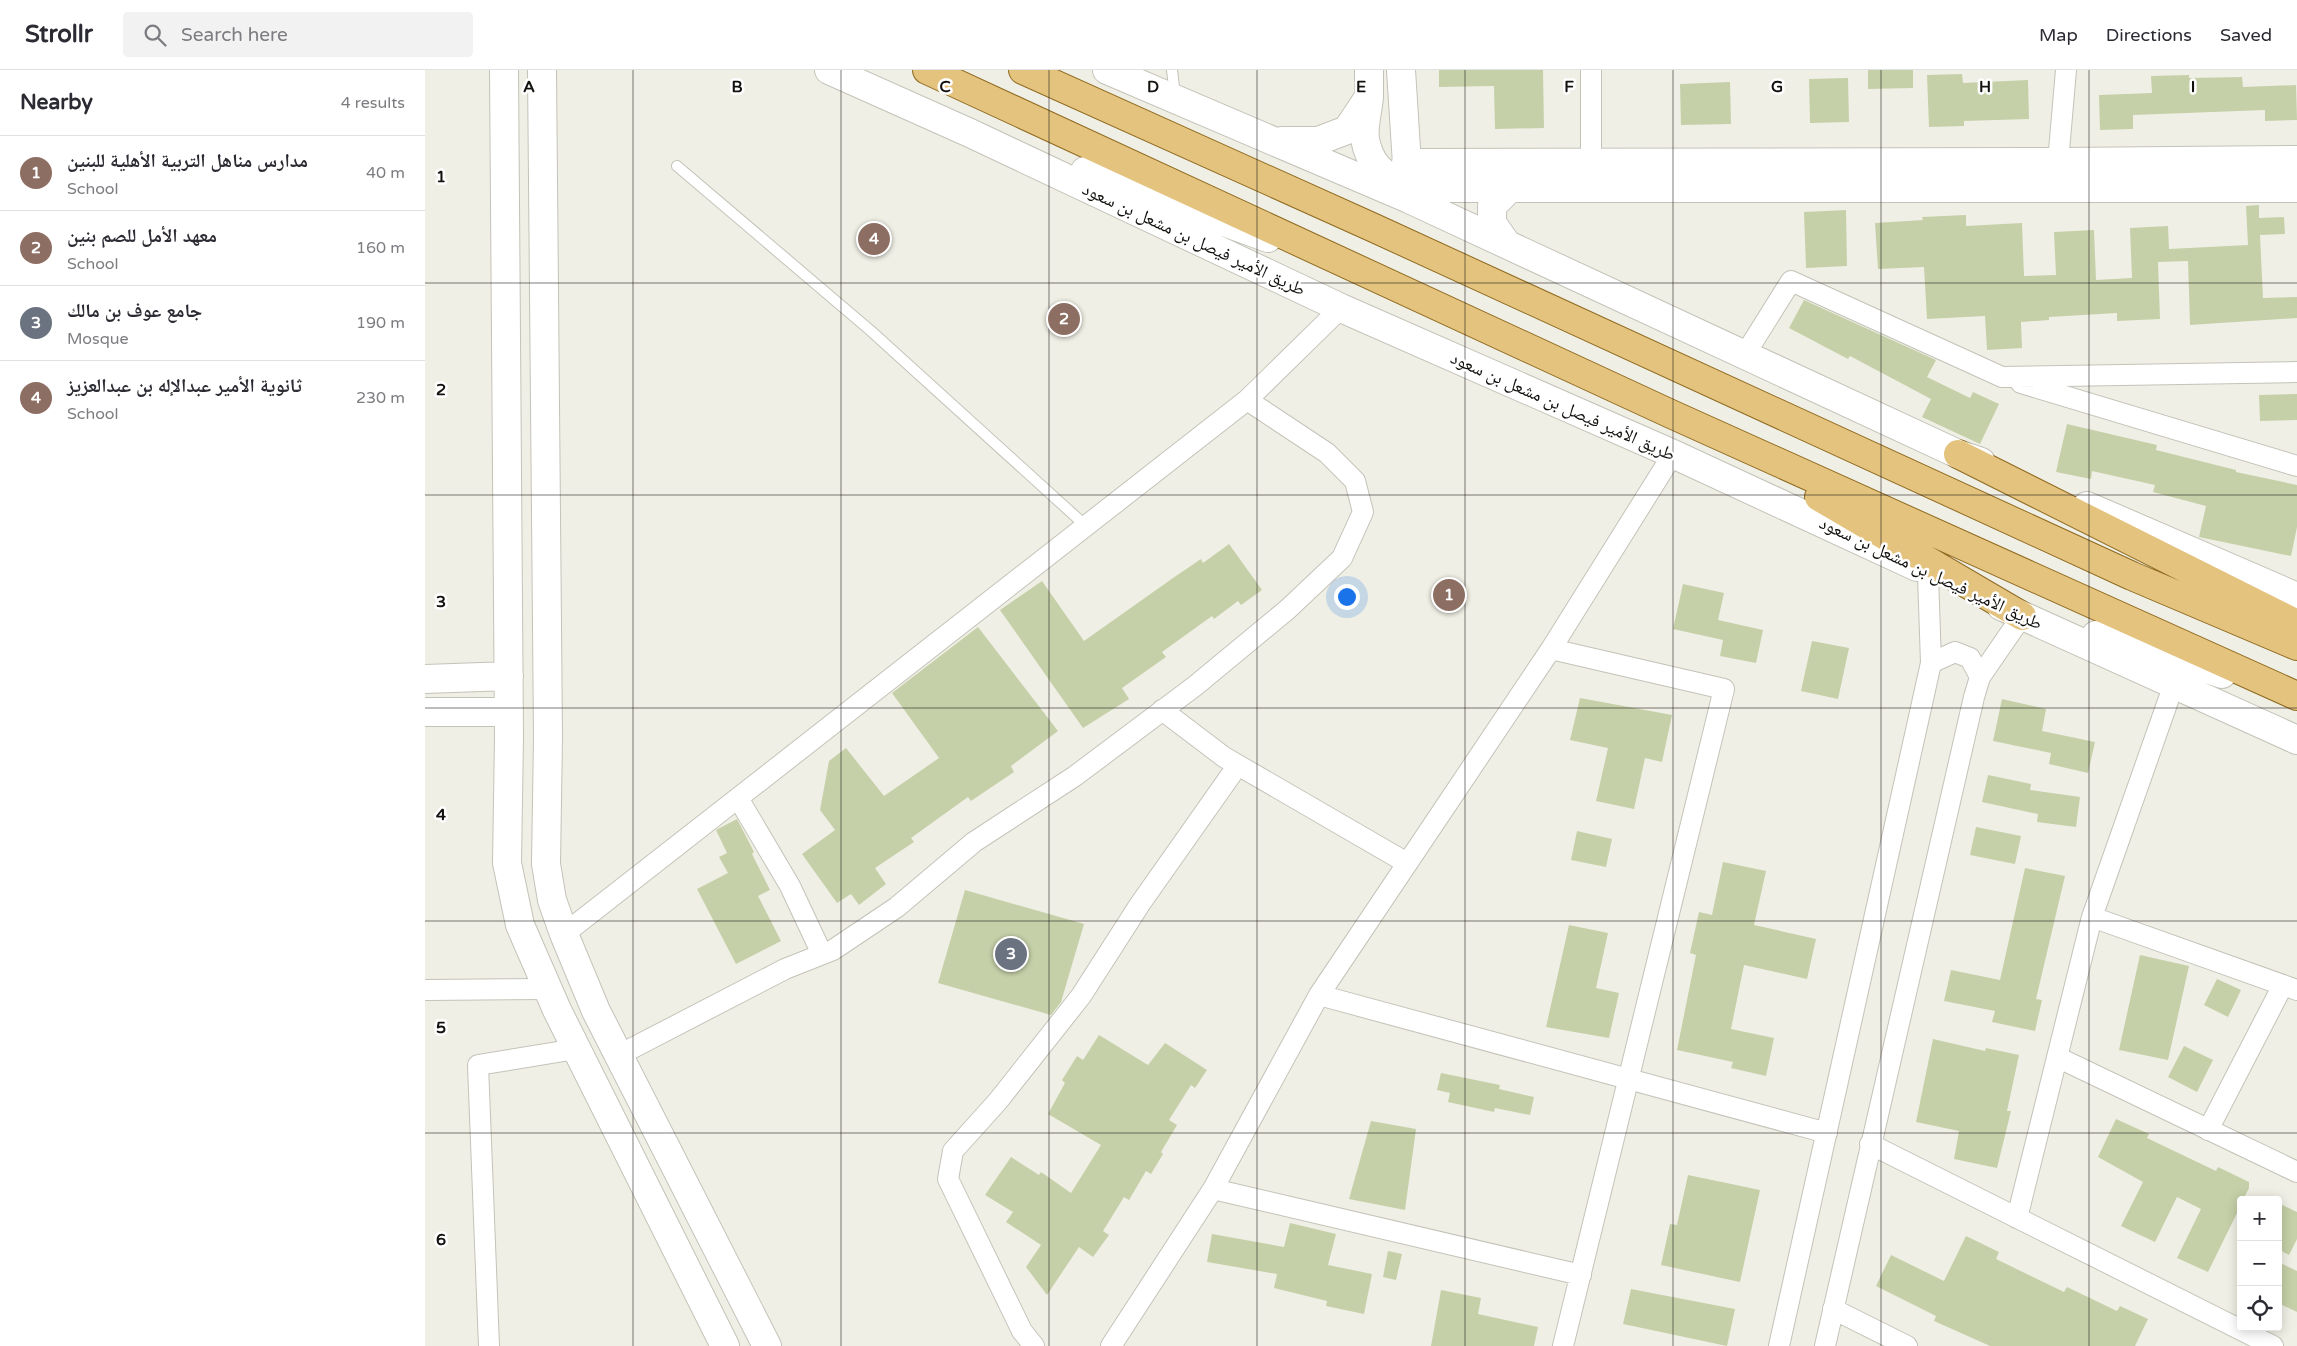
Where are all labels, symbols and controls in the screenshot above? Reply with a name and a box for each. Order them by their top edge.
search box [123,12,473,57]
text: Strollr [25,20,93,49]
icon: search [141,21,169,49]
text: Search here [181,24,288,46]
text: Map [2039,24,2078,46]
text: Directions [2106,24,2192,46]
text: Saved [2220,24,2272,46]
text: A [523,77,535,97]
text: B [731,77,743,97]
text: C [939,77,951,97]
text: D [1147,77,1159,97]
text: E [1356,77,1366,97]
text: F [1564,77,1574,97]
text: G [1771,77,1783,97]
text: H [1979,77,1991,97]
text: I [2191,77,2195,97]
text: Nearby [20,90,93,115]
text: 4 results [341,93,405,113]
text: مدارس مناهل التربية الأهلية للبنين [67,150,308,172]
text: 1 [31,163,41,183]
text: 40 m [366,163,405,183]
text: 1 [436,167,446,187]
street label: طريق الأمير فيصل بن مشعل بن سعود [1079,178,1309,300]
text: School [67,179,119,199]
pin: 4 [858,220,890,258]
text: معهد الأمل للصم بنين [67,225,217,247]
text: 2 [31,238,41,258]
text: 160 m [356,238,405,258]
text: School [67,254,119,274]
text: جامع عوف بن مالك [67,300,202,322]
pin: 2 [1048,300,1080,338]
text: 3 [31,313,41,333]
text: 190 m [356,313,405,333]
text: Mosque [67,329,129,349]
street label: طريق الأمير فيصل بن مشعل بن سعود [1447,346,1679,466]
text: ثانوية الأمير عبدالإله بن عبدالعزيز [67,375,302,397]
text: 2 [436,380,446,400]
text: 4 [31,388,41,408]
text: 230 m [356,388,405,408]
text: School [67,404,119,424]
street label: طريق الأمير فيصل بن مشعل بن سعود [1816,512,2046,634]
pin: 1 [1433,576,1465,614]
your location [1334,584,1360,610]
text: 3 [436,592,446,612]
text: 4 [436,805,446,825]
pin: 3 [995,935,1027,973]
text: 5 [436,1018,446,1038]
map controls [2237,1196,2282,1331]
button: + [2237,1196,2282,1241]
text: 6 [436,1230,446,1250]
button: − [2237,1241,2282,1286]
button: locate [2237,1286,2282,1331]

